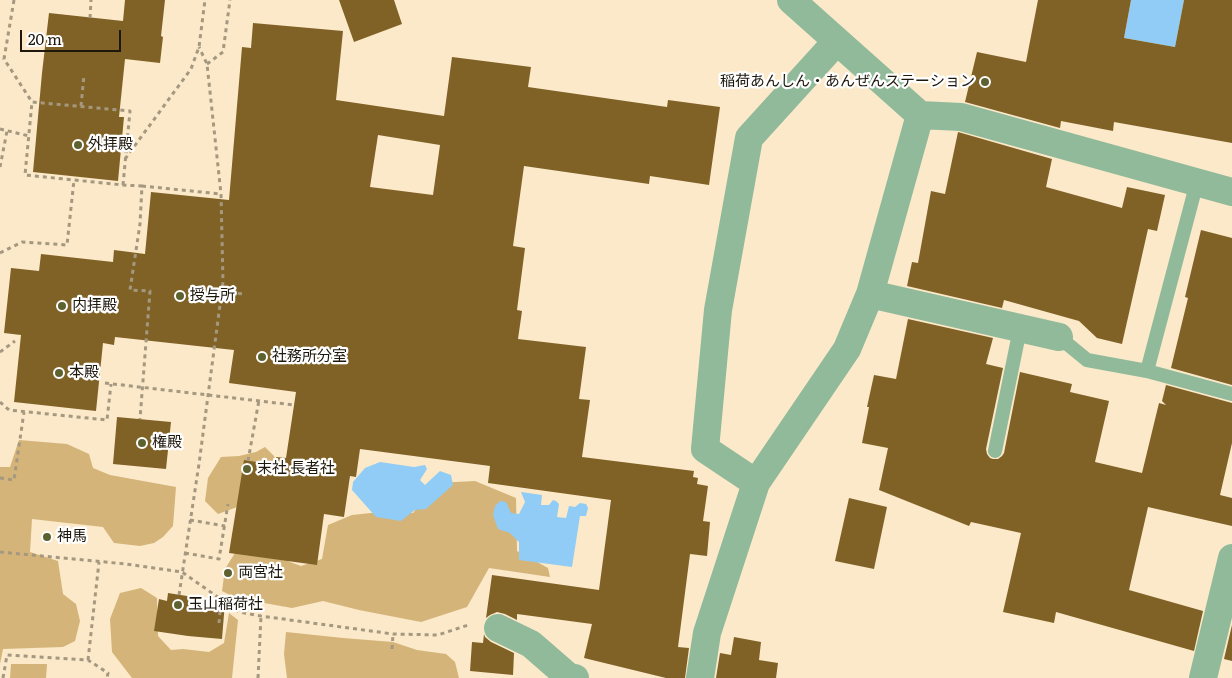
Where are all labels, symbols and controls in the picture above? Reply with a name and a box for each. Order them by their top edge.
scale bar [22,20,124,52]
text: 20 m [28,27,62,50]
place label: 稲荷あんしん・あんぜんステーション [720,73,975,91]
marker: 稲荷あんしん・あんぜんステーション [979,76,991,88]
place label: 外拝殿 [88,136,133,154]
marker: 外拝殿 [72,139,84,151]
place label: 授与所 [190,287,235,305]
marker: 授与所 [174,290,186,302]
place label: 内拝殿 [72,297,117,315]
marker: 内拝殿 [56,300,68,312]
place label: 社務所分室 [272,348,347,366]
marker: 社務所分室 [256,351,268,363]
place label: 本殿 [69,364,99,382]
marker: 本殿 [53,367,65,379]
place label: 権殿 [152,434,182,452]
marker: 権殿 [136,437,148,449]
place label: 末社 長者社 [257,460,335,478]
marker: 末社 長者社 [241,463,253,475]
place label: 神馬 [57,528,87,546]
marker: 神馬 [41,531,53,543]
place label: 両宮社 [238,564,283,582]
marker: 両宮社 [222,567,234,579]
place label: 玉山稲荷社 [188,596,263,614]
marker: 玉山稲荷社 [172,599,184,611]

